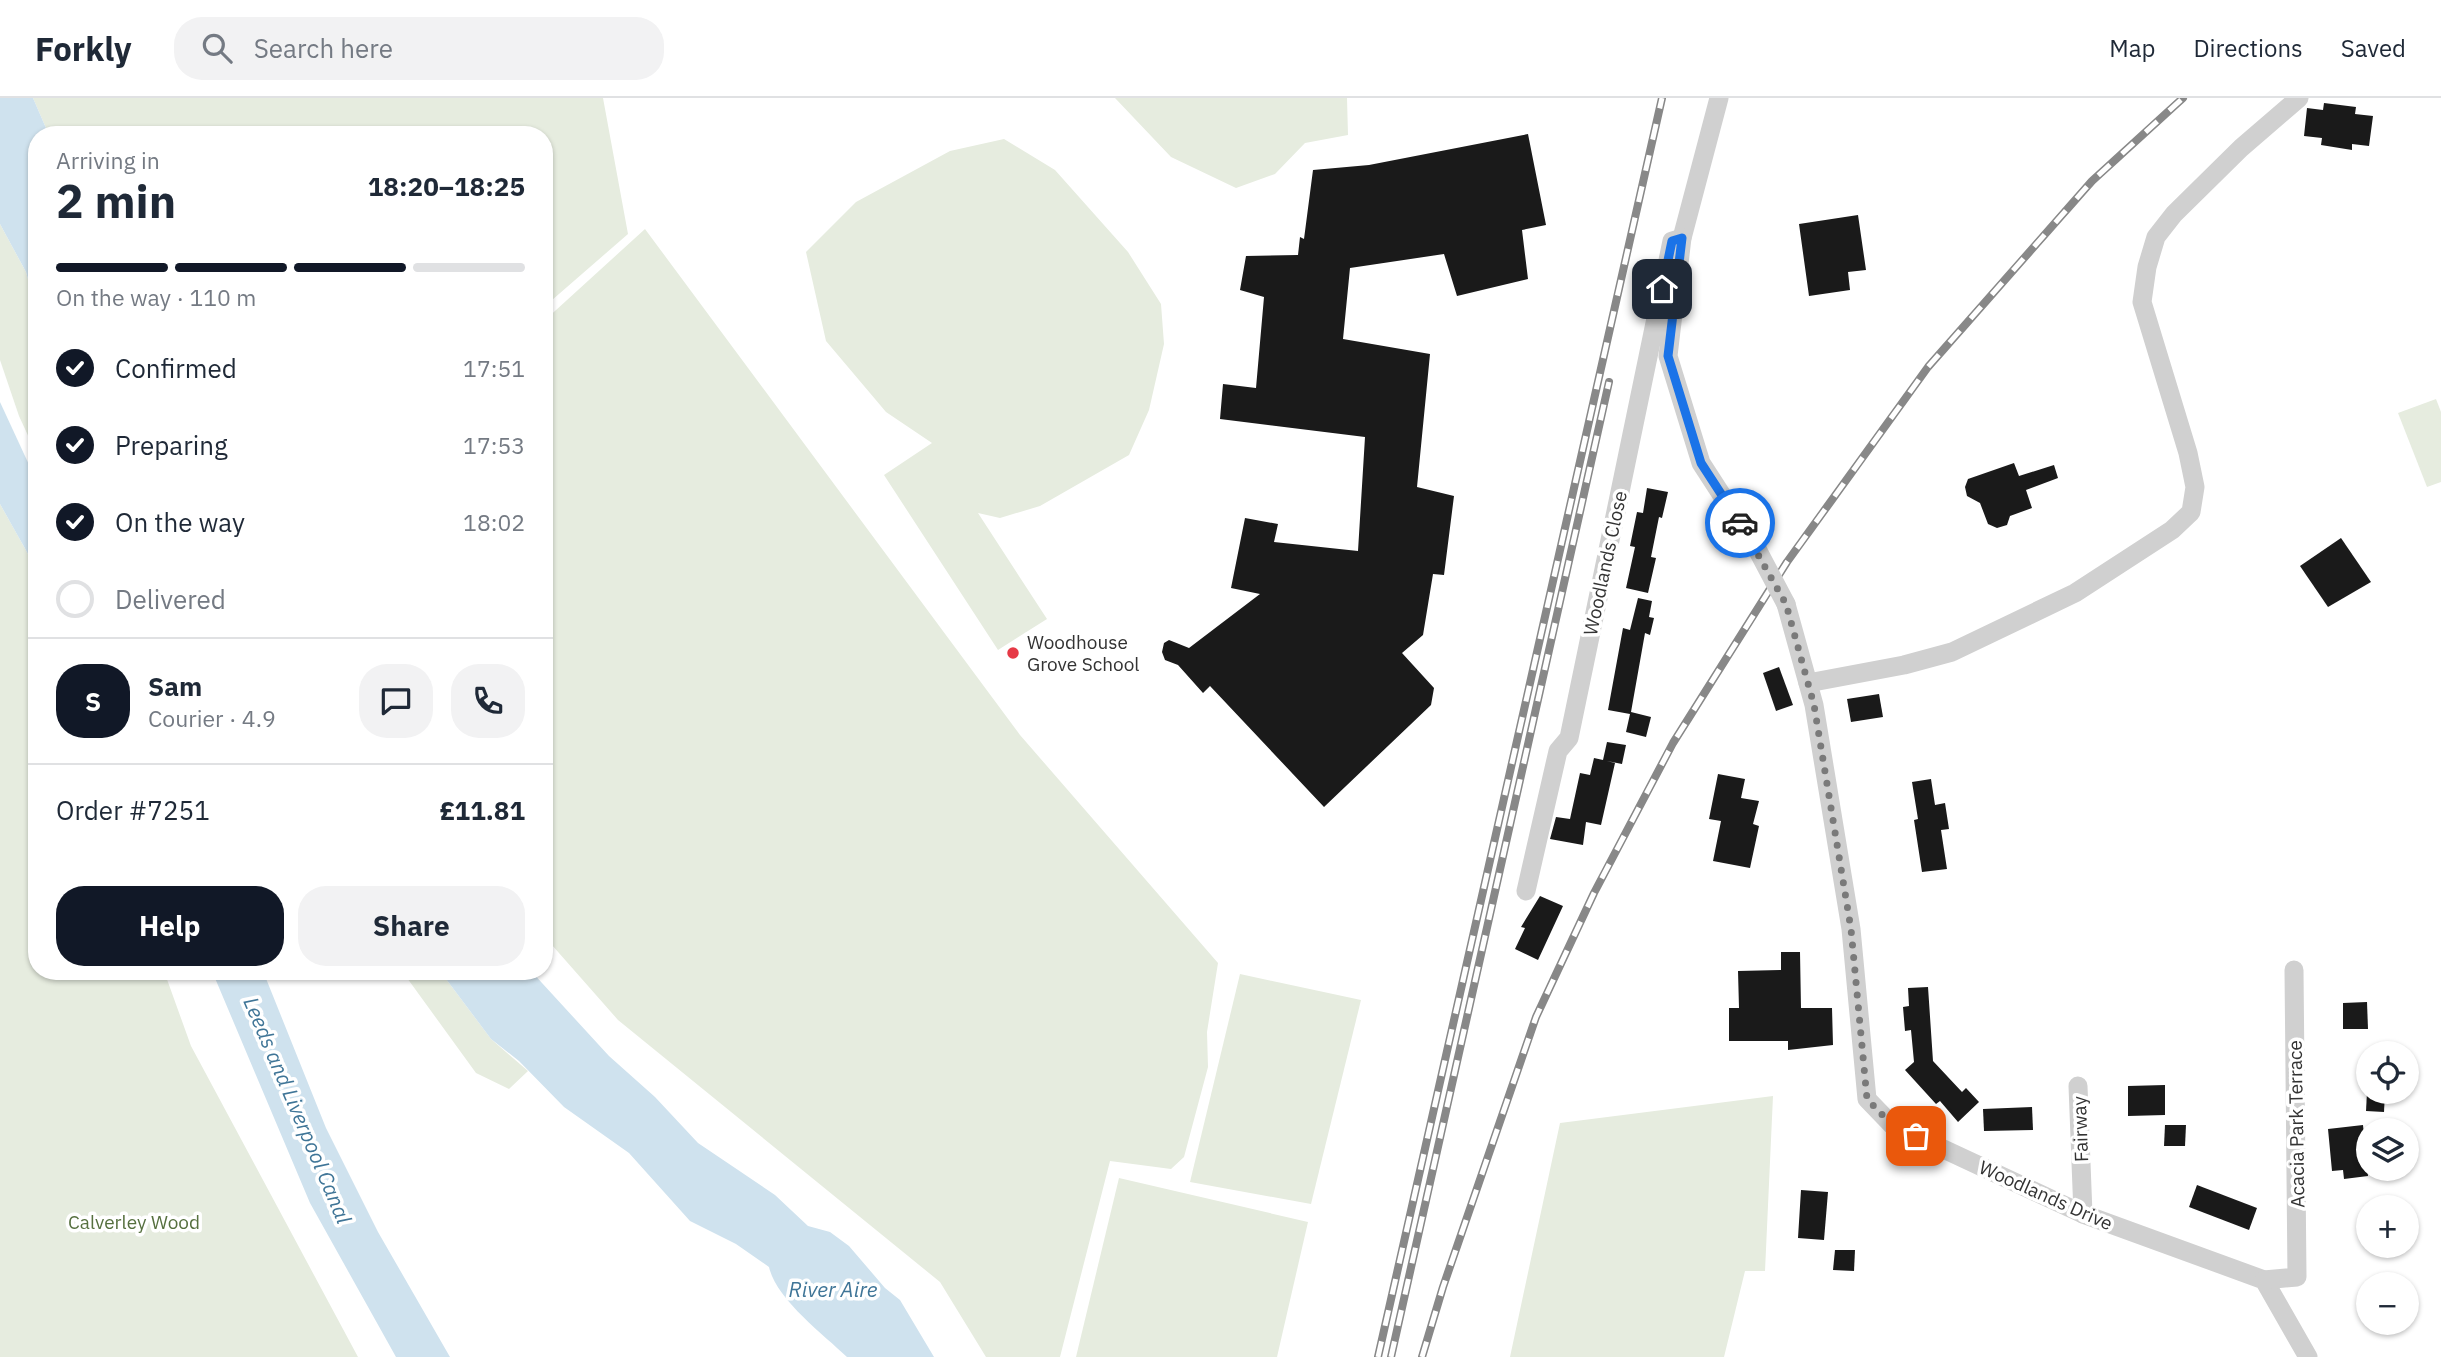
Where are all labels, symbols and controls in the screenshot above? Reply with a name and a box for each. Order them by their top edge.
search box [174,17,664,80]
text: Forkly [35,27,132,70]
icon: search [198,29,236,67]
text: Search here [254,31,393,65]
text: Map [2109,32,2155,64]
text: Directions [2193,32,2303,64]
text: Saved [2341,32,2406,64]
text: Arriving in [56,145,160,175]
text: 18:20–18:25 [368,169,525,203]
text: 2 min [56,171,176,231]
pin [1632,259,1692,319]
icon: home [1643,270,1681,308]
text: On the way · 110 m [56,282,256,312]
icon: check [56,349,94,387]
text: Confirmed [115,351,237,385]
text: 17:51 [463,353,525,383]
icon: check [56,426,94,464]
text: Preparing [115,428,228,462]
text: 17:53 [463,430,525,460]
courier [1705,488,1775,558]
street label: Woodlands Close [1578,489,1632,637]
icon: check [56,503,94,541]
icon: car [1721,504,1759,542]
text: On the way [115,505,245,539]
text: 18:02 [463,507,525,537]
text: Delivered [115,582,226,616]
place label: Woodhouse Grove School [1027,630,1140,676]
marker: Woodhouse Grove School [1005,645,1021,661]
button: chat [359,664,433,738]
button: phone [451,664,525,738]
text: Sam [148,669,202,703]
text: S [85,684,101,718]
text: Courier · 4.9 [148,703,276,733]
text: Order #7251 [56,793,210,827]
text: £11.81 [439,793,525,827]
button: Help [56,886,284,966]
button: Share [298,886,525,966]
water label: Leeds and Liverpool Canal [237,992,359,1228]
street label: Acacia Park Terrace [2283,1040,2309,1208]
map controls [2356,1041,2419,1335]
button: locate [2356,1041,2419,1104]
street label: Fairway [2067,1095,2093,1162]
pin [1886,1106,1946,1166]
icon: bag [1897,1117,1935,1155]
button: layers [2356,1118,2419,1181]
street label: Woodlands Drive [1975,1155,2117,1235]
button: + [2356,1195,2419,1258]
park label: Calverley Wood [68,1210,200,1234]
button: − [2356,1272,2419,1335]
water label: River Aire [789,1275,878,1303]

